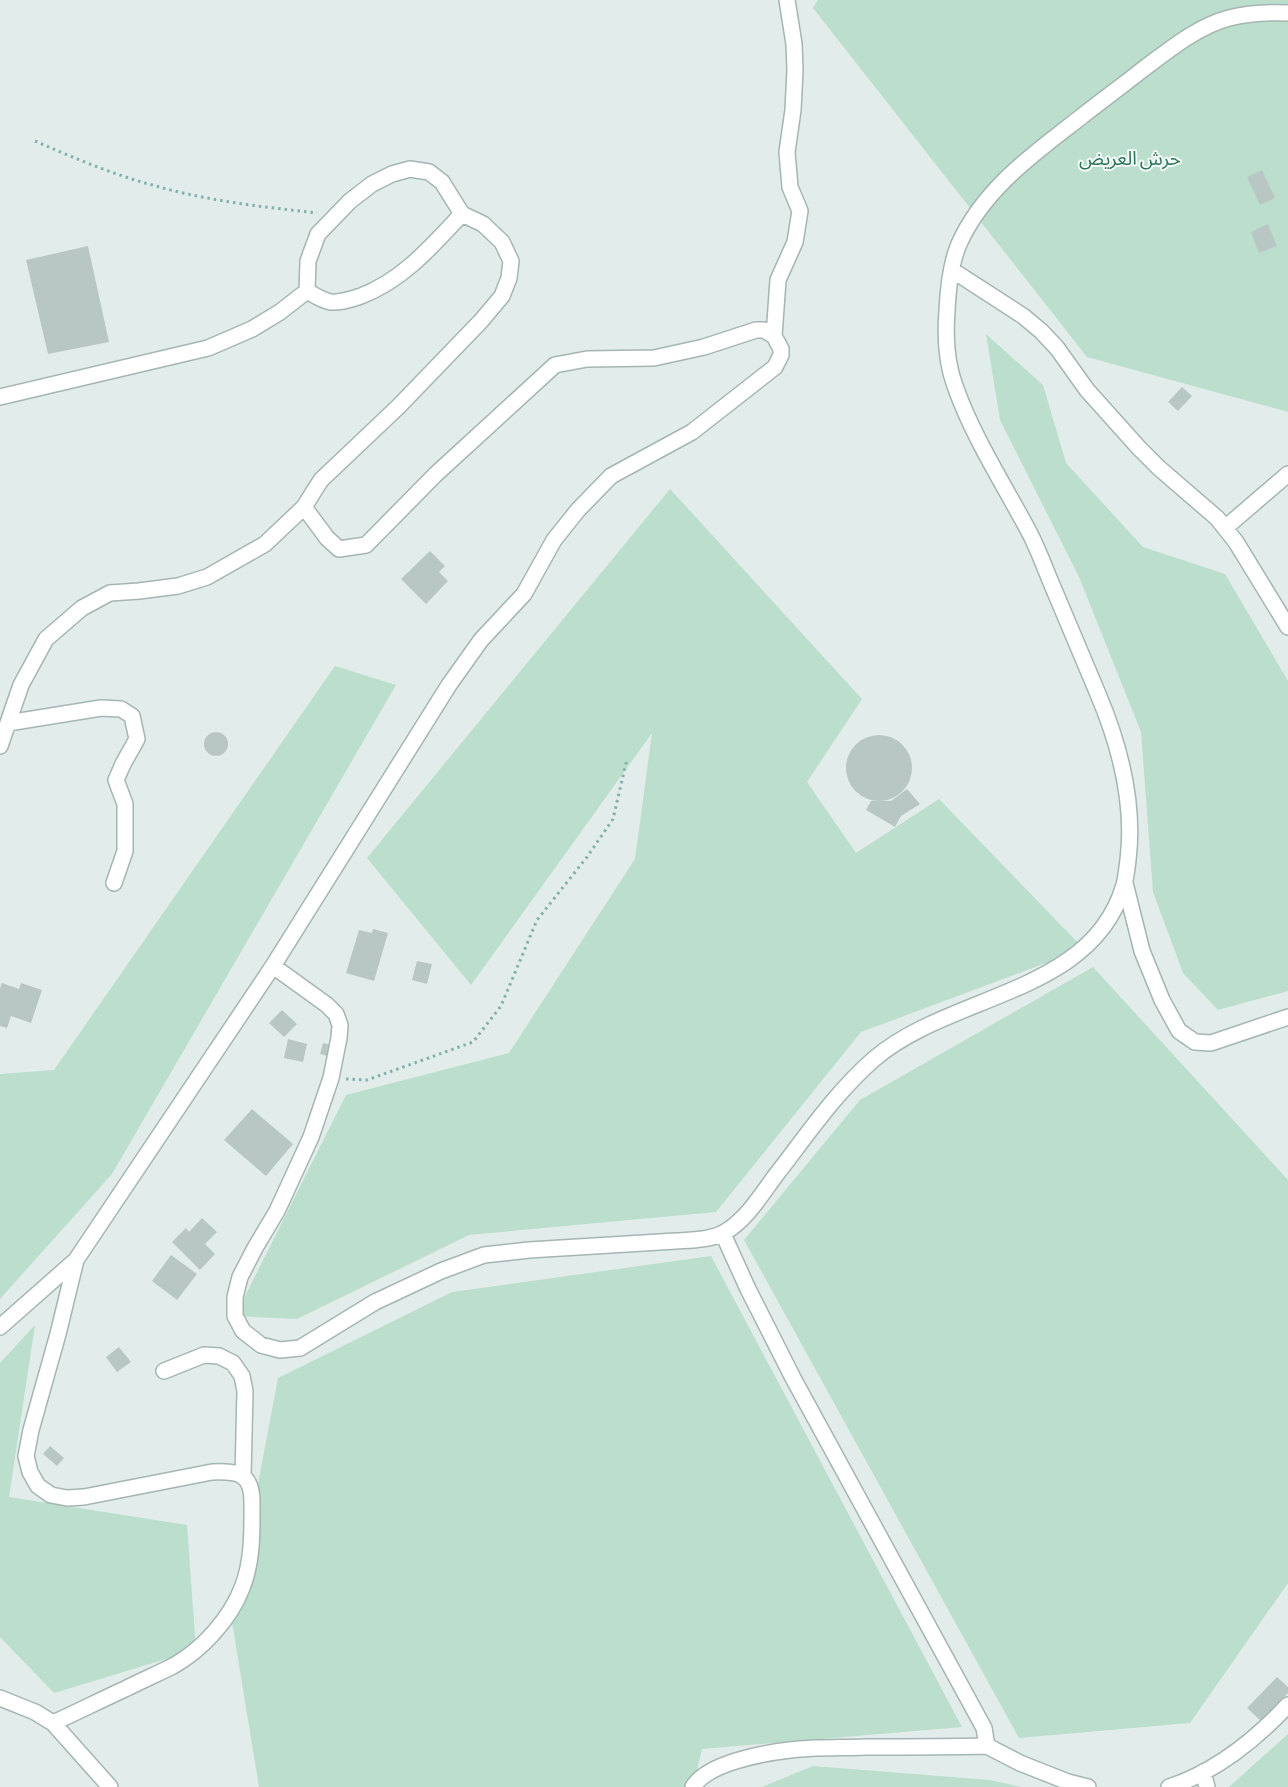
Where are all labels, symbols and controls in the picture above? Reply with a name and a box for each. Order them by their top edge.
park label: حرش العريض [1079,150,1181,170]

